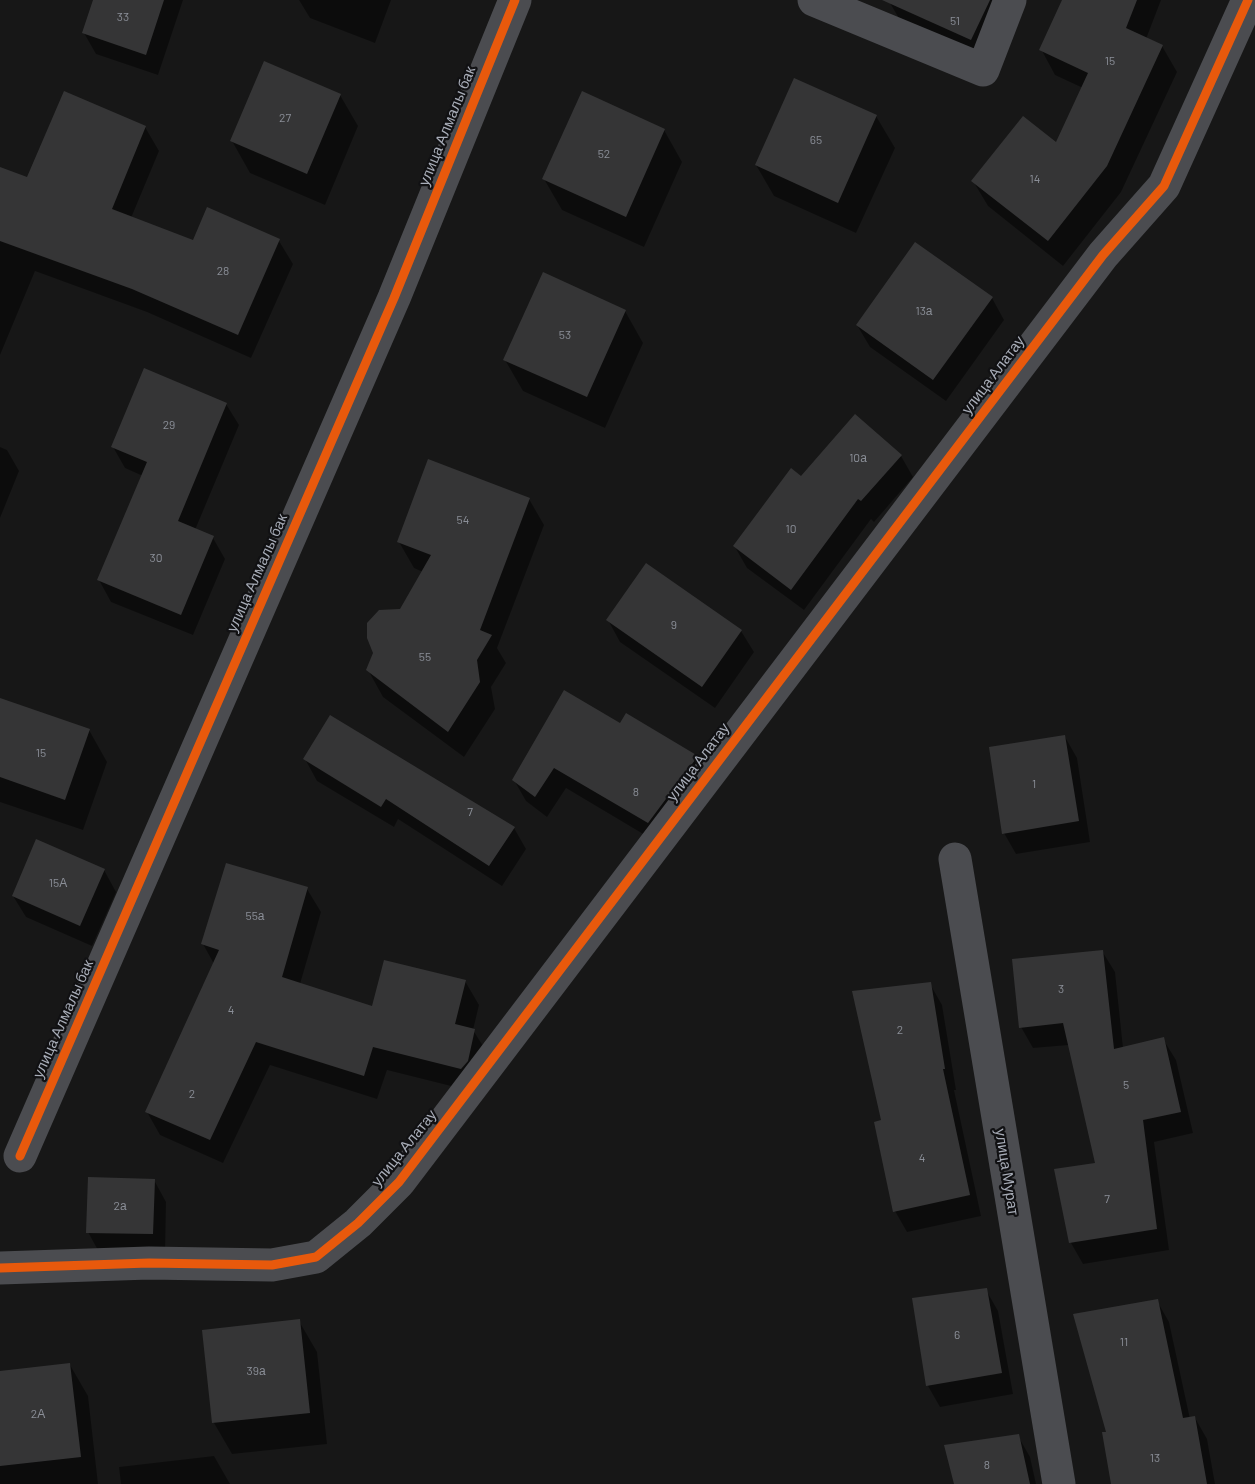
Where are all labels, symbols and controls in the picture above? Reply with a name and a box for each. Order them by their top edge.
house number: 33 [117,10,129,24]
house number: 51 [950,14,960,28]
house number: 15 [1105,54,1115,68]
street label: улица Алмалы бак [415,64,479,188]
house number: 27 [279,111,291,125]
house number: 65 [810,133,822,147]
house number: 52 [598,147,610,161]
house number: 14 [1030,172,1040,186]
house number: 28 [217,264,229,278]
house number: 13а [915,304,933,318]
house number: 53 [559,328,571,342]
street label: улица Алатау [958,332,1028,418]
house number: 29 [163,418,175,432]
house number: 10а [849,451,867,465]
street label: улица Алмалы бак [223,511,291,635]
house number: 54 [457,513,469,527]
house number: 10 [786,522,796,536]
house number: 30 [150,551,162,565]
house number: 9 [671,618,677,632]
house number: 55 [419,650,431,664]
street label: улица Алатау [663,719,733,805]
house number: 15 [36,746,46,760]
house number: 1 [1032,777,1036,791]
house number: 8 [633,785,639,799]
house number: 7 [467,805,473,819]
house number: 15А [49,876,67,890]
house number: 55а [245,909,265,923]
street label: улица Алмалы бак [29,957,97,1081]
house number: 3 [1058,982,1064,996]
house number: 4 [228,1003,234,1017]
house number: 2 [897,1023,903,1037]
house number: 5 [1123,1078,1129,1092]
house number: 2 [189,1087,195,1101]
street label: улица Алатау [368,1106,440,1190]
street label: улица Мурат [991,1127,1023,1217]
house number: 4 [919,1151,925,1165]
house number: 7 [1104,1192,1110,1206]
house number: 2а [113,1199,127,1213]
house number: 6 [954,1328,960,1342]
house number: 11 [1120,1335,1128,1349]
house number: 39а [246,1364,266,1378]
house number: 2А [31,1407,45,1421]
house number: 13 [1150,1451,1160,1465]
house number: 8 [984,1458,990,1472]

